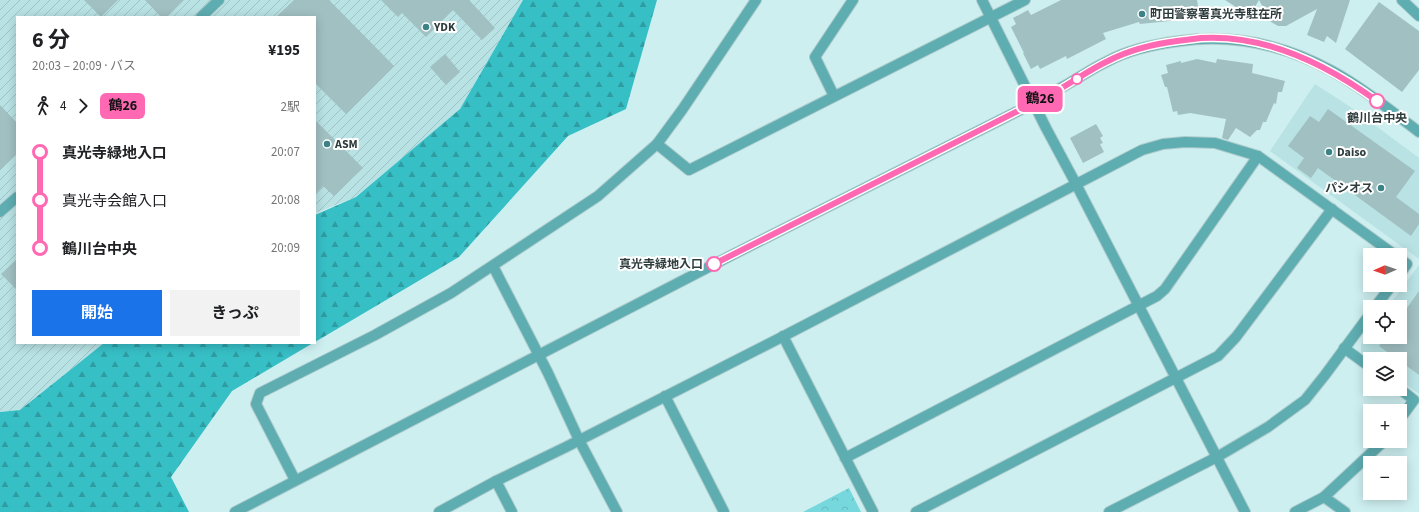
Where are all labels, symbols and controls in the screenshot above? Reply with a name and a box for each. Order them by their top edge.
place label: 町田警察署真光寺駐在所 [1150,6,1282,23]
marker: 町田警察署真光寺駐在所 [1137,9,1147,19]
place label: YDK [433,19,456,36]
marker: YDK [421,22,431,32]
text: 6 分 [32,24,70,56]
text: ¥195 [268,40,300,61]
text: 20:03 – 20:09 · バス [32,57,136,75]
unlabelled marker [1071,73,1083,85]
line badge: 鶴26 [1017,86,1063,112]
text: 鶴26 [1026,89,1054,109]
marker: 鶴川台中央 [1369,93,1385,109]
icon: walk [32,95,54,117]
icon: forward [72,95,94,117]
text: 鶴26 [108,96,137,116]
text: 4 [60,97,66,115]
text: 2駅 [281,98,300,116]
place label: 鶴川台中央 [1347,110,1407,127]
place label: ASM [334,136,358,153]
marker: ASM [322,139,332,149]
text: 真光寺緑地入口 [62,143,167,164]
text: 20:07 [271,143,300,161]
place label: Daiso [1337,144,1367,161]
marker: Daiso [1324,147,1334,157]
place label: パシオス [1325,180,1373,197]
marker: パシオス [1376,183,1386,193]
text: 真光寺会館入口 [62,191,167,212]
text: 20:08 [271,191,300,209]
text: 鶴川台中央 [62,239,137,260]
text: 20:09 [271,239,300,257]
north arrow [1363,248,1407,292]
map controls [1363,248,1407,500]
place label: 真光寺緑地入口 [619,256,703,273]
marker: 真光寺緑地入口 [706,256,722,272]
button: 開始 [32,290,162,336]
button: きっぷ [170,290,300,336]
button: locate [1363,300,1407,344]
button: layers [1363,352,1407,396]
button: + [1363,404,1407,448]
button: − [1363,456,1407,500]

